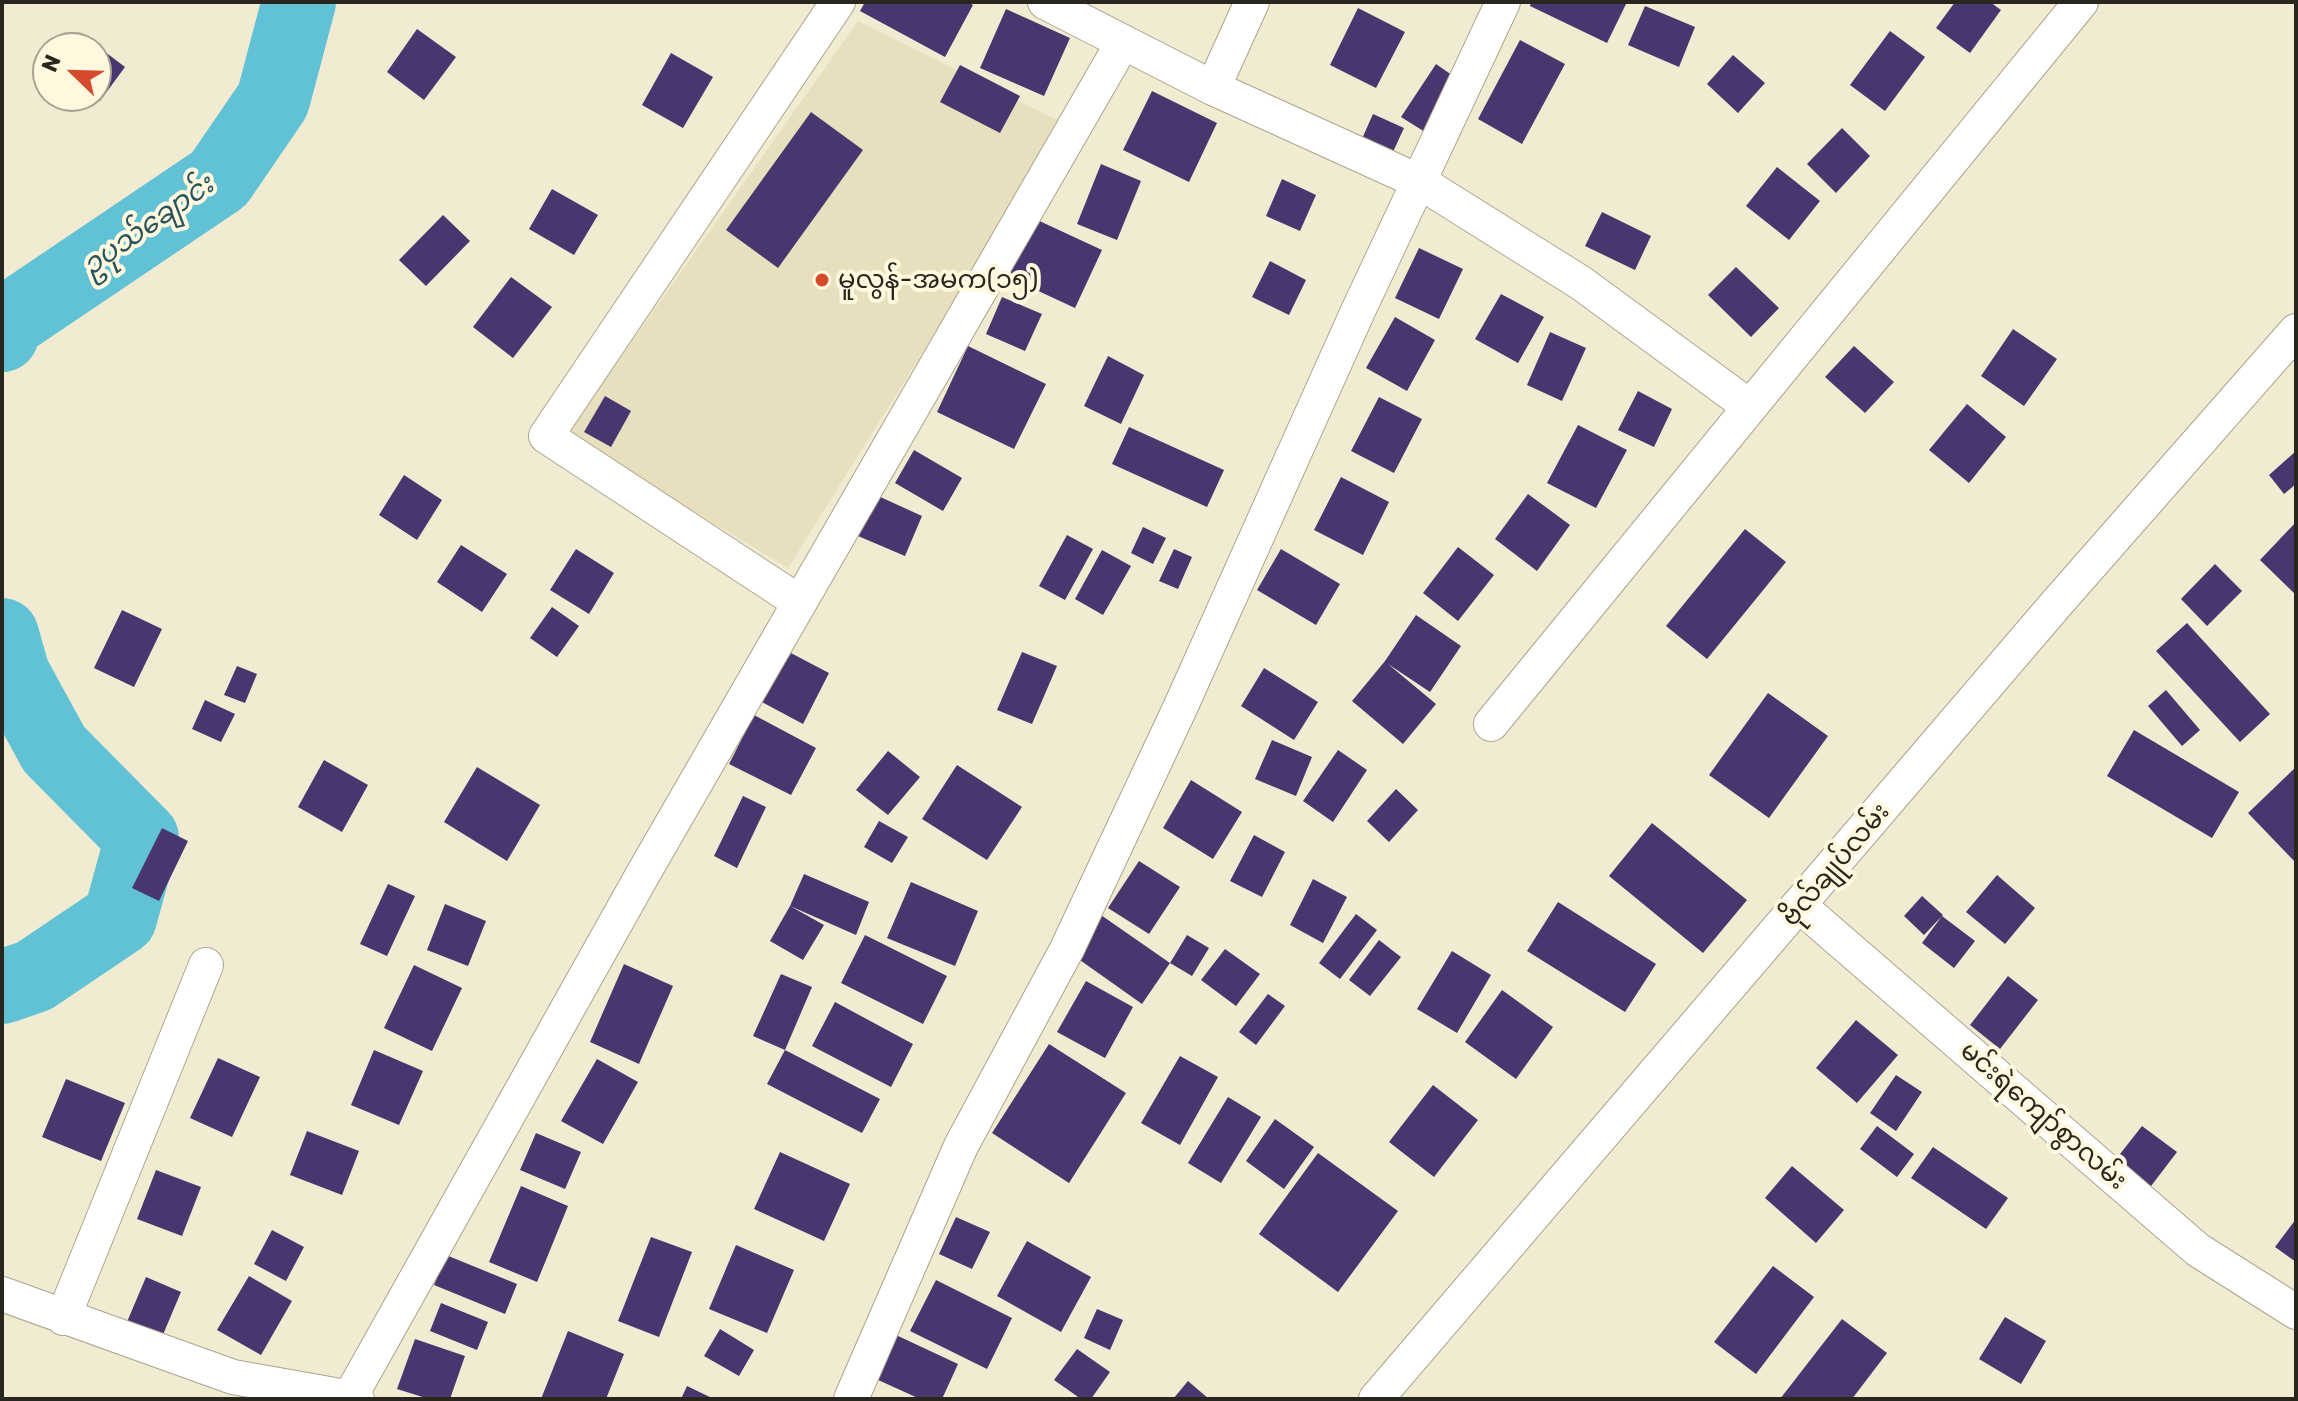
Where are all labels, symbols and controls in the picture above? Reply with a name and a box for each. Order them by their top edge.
north arrow [32,32,112,112]
text: N [36,51,67,76]
water label: ဥပုသ်ချောင်း [76,168,220,284]
place label: မူလွန်-အမက(၁၅) [838,264,1038,296]
marker: မူလွန်-အမက(၁၅) [813,271,831,289]
street label: ဗိုလ်ချုပ်လမ်း [1775,797,1897,933]
street label: မင်းရဲကျော်စွာလမ်း [1953,1035,2133,1197]

